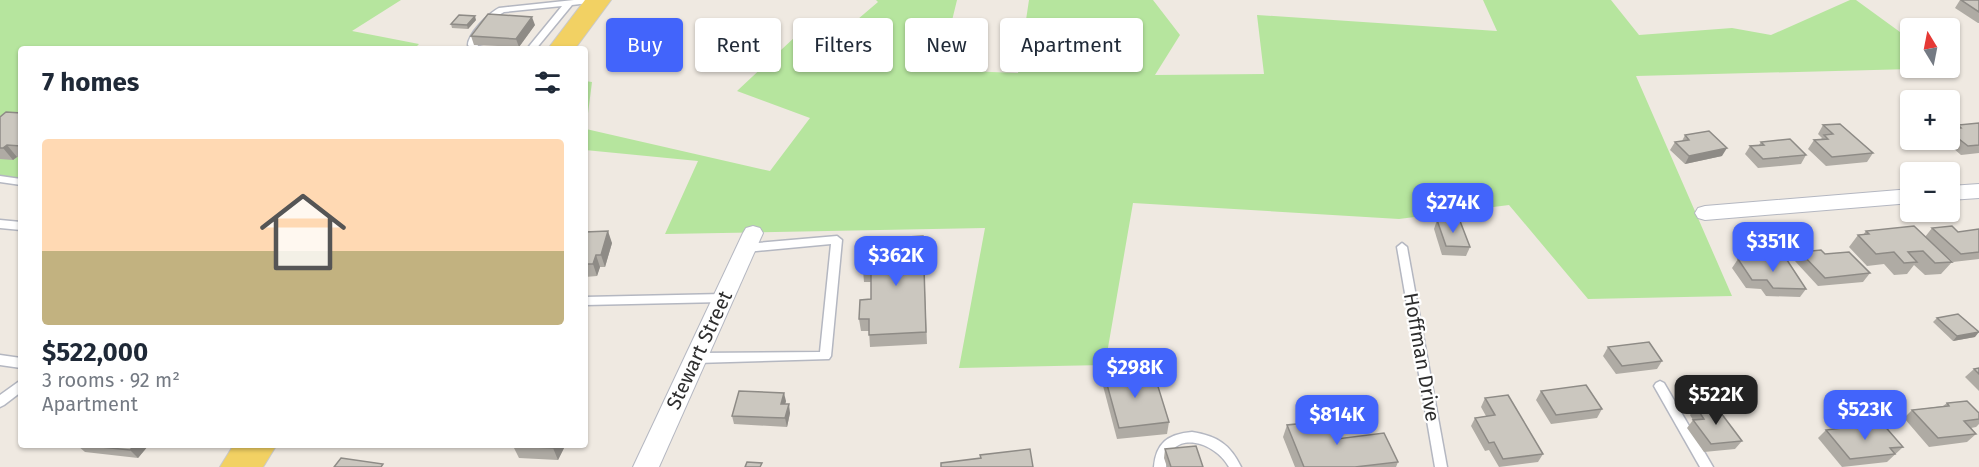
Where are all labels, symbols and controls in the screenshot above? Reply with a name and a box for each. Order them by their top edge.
chip: Buy [606,18,683,72]
chip: Rent [695,18,781,72]
chip: Filters [793,18,893,72]
chip: New [905,18,988,72]
chip: Apartment [1000,18,1143,72]
north arrow [1900,18,1960,78]
map controls [1900,18,1960,222]
icon: filters [531,66,564,99]
text: 7 homes [42,67,139,98]
button: + [1900,90,1960,150]
button: − [1900,162,1960,222]
icon: home [249,178,357,286]
pin: $274K [1411,183,1495,234]
text: $274K [1426,190,1480,214]
pin: $351K [1731,222,1815,273]
text: $351K [1747,229,1799,253]
pin: $362K [854,236,938,287]
text: $362K [868,243,924,267]
street label: Stewart Street [661,286,737,413]
street label: Hoffman Drive [1399,291,1445,423]
text: $522,000 [42,337,148,368]
pin: $298K [1093,348,1177,399]
text: $298K [1107,355,1163,379]
text: 3 rooms · 92 m² [42,368,180,392]
pin: $522K [1674,375,1758,426]
text: $522K [1689,382,1743,406]
pin: $523K [1823,390,1907,441]
text: Apartment [42,392,138,416]
pin: $814K [1295,395,1379,446]
text: $523K [1838,397,1892,421]
text: $814K [1309,402,1365,426]

